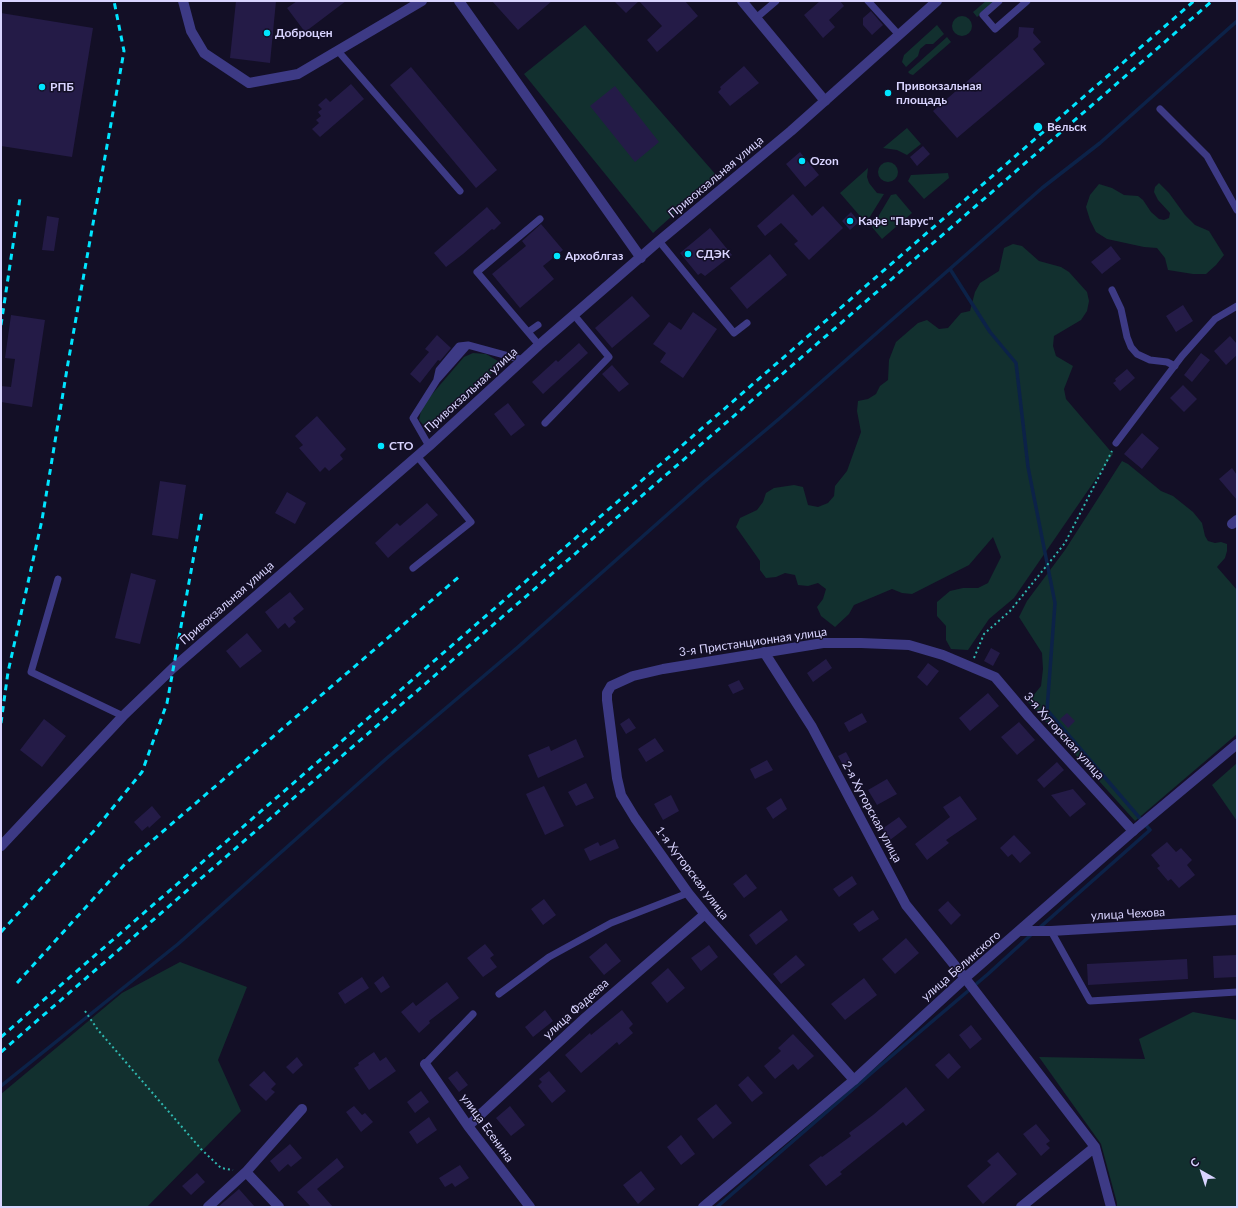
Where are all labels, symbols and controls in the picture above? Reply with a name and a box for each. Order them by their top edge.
place label: Доброцен [275,26,333,40]
marker: Доброцен [262,28,272,38]
place label: Привокзальная площадь [896,79,982,107]
place label: РПБ [50,80,74,94]
marker: РПБ [37,82,47,92]
marker: Привокзальная площадь [883,88,893,98]
place label: Вельск [1047,120,1087,134]
marker: Вельск [1032,121,1044,133]
street label: Привокзальная улица [665,133,767,221]
place label: Ozon [810,154,839,168]
marker: Ozon [797,156,807,166]
place label: Кафе "Парус" [858,214,933,228]
marker: Кафе "Парус" [845,216,855,226]
place label: СДЭК [696,247,730,261]
place label: Архоблгаз [565,249,623,263]
marker: СДЭК [683,249,693,259]
marker: Архоблгаз [552,251,562,261]
street label: Привокзальная улица [422,345,520,435]
place label: СТО [389,439,414,453]
marker: СТО [376,441,386,451]
street label: Привокзальная улица [177,558,277,648]
street label: 3-я Пристанционная улица [678,624,828,660]
street label: 3-я Хуторская улица [1021,689,1107,783]
street label: 2-я Хуторская улица [839,759,905,865]
street label: 1-я Хуторская улица [652,824,732,922]
street label: улица Чехова [1091,905,1165,923]
street label: улица Белинского [918,928,1004,1004]
street label: улица Фадеева [540,976,612,1042]
street label: улица Есенина [457,1091,517,1165]
north arrow [1182,1152,1222,1192]
text: С [1187,1155,1201,1170]

